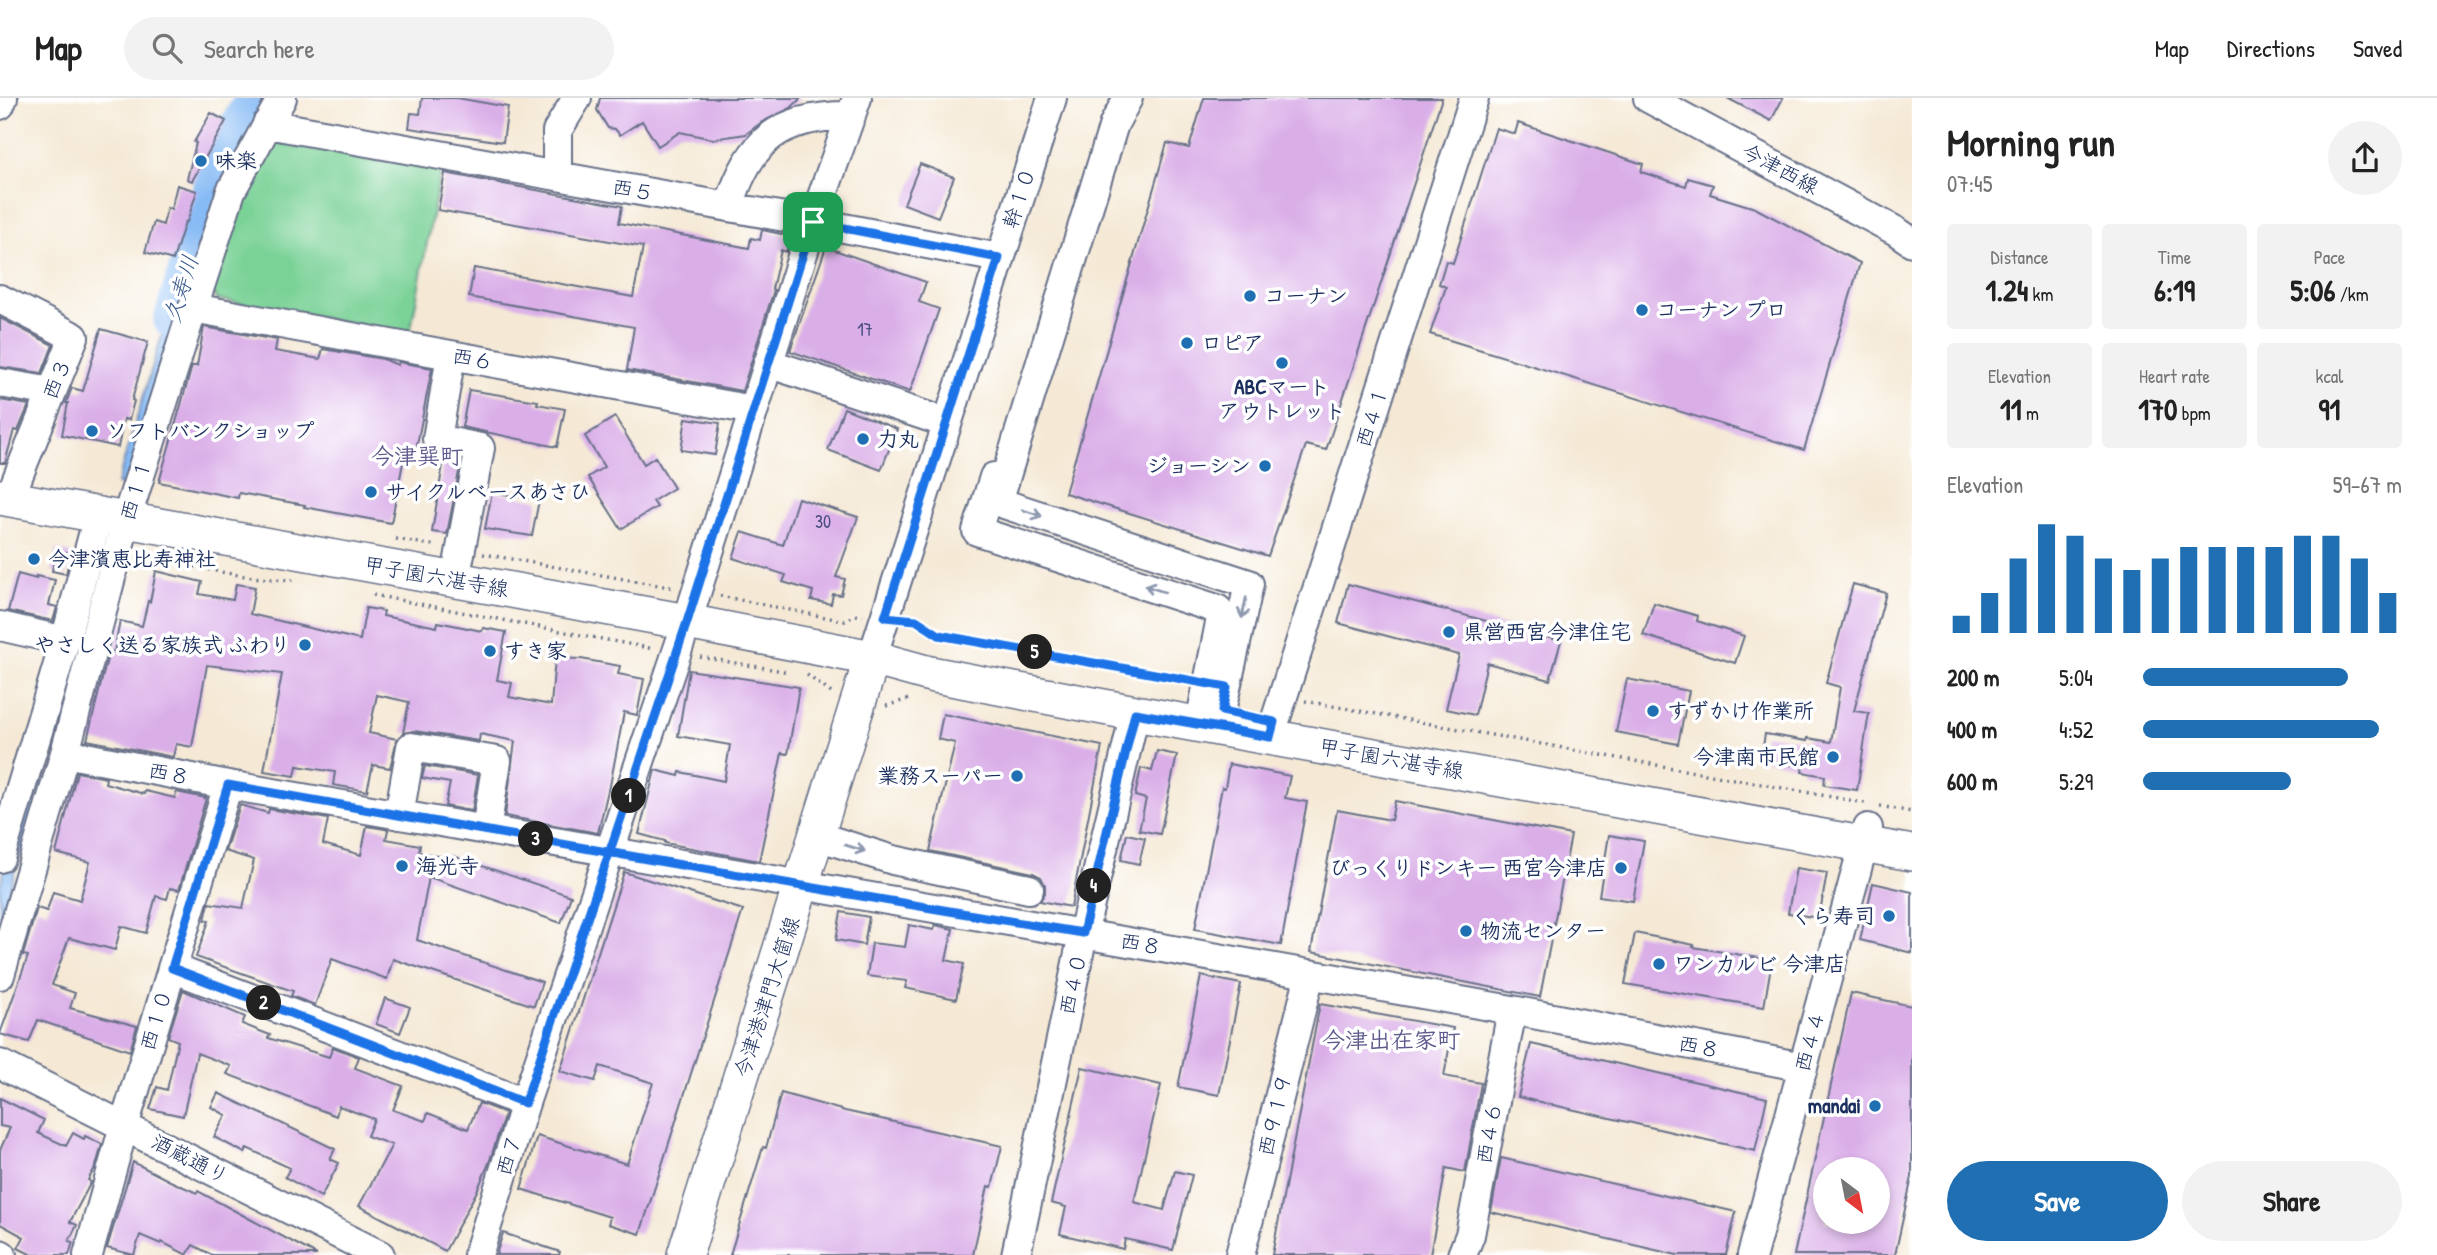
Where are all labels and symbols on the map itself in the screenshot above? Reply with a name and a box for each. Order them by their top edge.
street label: 今津西線 [1736,136,1824,201]
place label: 味楽 [215,146,257,175]
marker: 味楽 [193,153,209,169]
street label: 幹１０ [995,163,1042,232]
street label: 西５ [610,172,656,207]
pin [783,192,843,252]
water label: 久寿川 [156,251,205,326]
place label: コーナン [1264,281,1348,310]
marker: コーナン [1242,288,1258,304]
place label: コーナン プロ [1656,295,1787,324]
marker: コーナン プロ [1634,302,1650,318]
house number: 17 [857,317,873,342]
place label: ロピア [1201,328,1264,357]
marker: ロピア [1179,335,1195,351]
street label: 西６ [450,341,496,376]
street label: 西３ [35,354,78,404]
marker: ABCマート アウトレット [1274,355,1290,371]
place label: ABCマート アウトレット [1219,372,1345,425]
street label: 西４１ [1348,382,1395,451]
place label: ソフトバンクショップ [106,416,314,445]
marker: ソフトバンクショップ [84,423,100,439]
place label: 力丸 [877,424,919,453]
marker: 力丸 [855,431,871,447]
district label: 今津巽町 [371,440,463,471]
place label: ジョーシン [1146,451,1251,480]
street label: 西１１ [112,455,159,524]
marker: ジョーシン [1257,458,1273,474]
place label: サイクルベースあさひ [385,477,591,506]
marker: サイクルベースあさひ [363,484,379,500]
one-way arrow [1021,507,1043,520]
house number: 30 [815,509,831,534]
place label: 今津濱恵比寿神社 [48,544,216,573]
street label: 甲子園六湛寺線 [361,549,511,604]
marker: 今津濱恵比寿神社 [26,551,42,567]
one-way arrow [1145,582,1167,594]
one-way arrow [1236,596,1250,619]
place label: 県営西宮今津住宅 [1463,617,1631,646]
marker: 県営西宮今津住宅 [1441,624,1457,640]
place label: やさしく送る家族式 ふわり [34,630,291,659]
pin: 5 [1018,634,1052,670]
place label: すき家 [504,636,567,665]
marker: やさしく送る家族式 ふわり [297,637,313,653]
marker: すき家 [482,643,498,659]
place label: すずかけ作業所 [1667,696,1814,725]
marker: すずかけ作業所 [1645,703,1661,719]
street label: 甲子園六湛寺線 [1316,731,1466,786]
place label: 今津南市民館 [1693,742,1819,771]
marker: 今津南市民館 [1825,749,1841,765]
street label: 西８ [146,755,192,792]
place label: 業務スーパー [878,761,1003,790]
marker: 業務スーパー [1009,768,1025,784]
pin: 1 [612,778,646,814]
pin: 3 [518,822,554,856]
one-way arrow [844,843,866,856]
place label: 海光寺 [416,851,479,880]
place label: びっくりドンキー 西宮今津店 [1329,853,1607,882]
marker: 海光寺 [394,858,410,874]
marker: びっくりドンキー 西宮今津店 [1613,860,1629,876]
pin: 4 [1076,868,1112,904]
place label: くら寿司 [1791,901,1875,930]
marker: くら寿司 [1881,908,1897,924]
street label: 今津港津門大箇線 [727,912,806,1081]
place label: 物流センター [1480,916,1606,945]
marker: 物流センター [1458,923,1474,939]
street label: 西８ [1118,926,1164,961]
place label: ワンカルビ 今津店 [1673,949,1845,978]
street label: 西４０ [1052,950,1093,1018]
marker: ワンカルビ 今津店 [1651,956,1667,972]
street label: 西１０ [132,985,179,1054]
pin: 2 [246,986,282,1020]
street label: 西４４ [1787,1007,1832,1075]
district label: 今津出在家町 [1322,1024,1460,1055]
street label: 西８ [1676,1028,1722,1065]
street label: 西９１９ [1250,1071,1299,1159]
place label: mandai [1808,1091,1861,1120]
marker: mandai [1867,1098,1883,1114]
street label: 西４６ [1469,1099,1508,1166]
street label: 酒蔵通り [146,1127,234,1191]
street label: 西７ [489,1131,529,1179]
north arrow [1813,1157,1890,1234]

